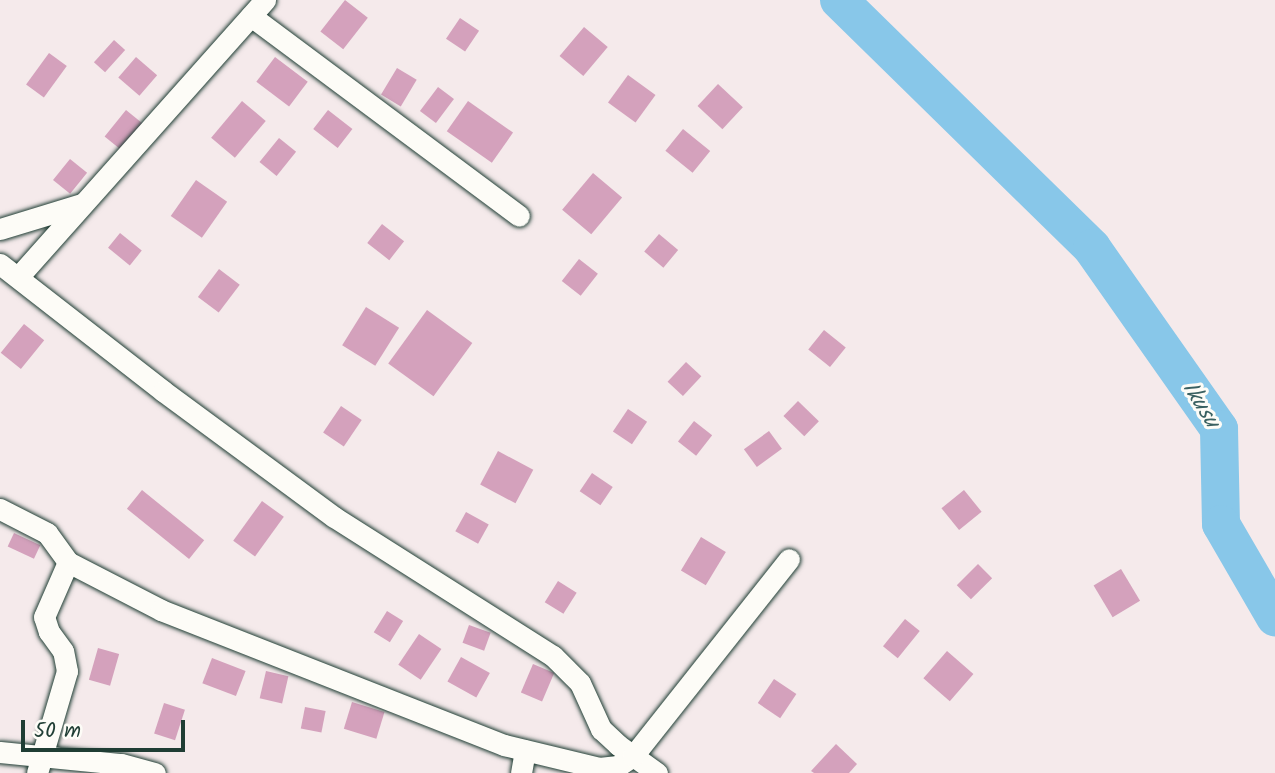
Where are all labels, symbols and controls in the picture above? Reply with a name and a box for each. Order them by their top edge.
water label: Ikusu [1175,377,1225,433]
scale bar [24,706,189,750]
text: 50 m [34,715,81,748]

